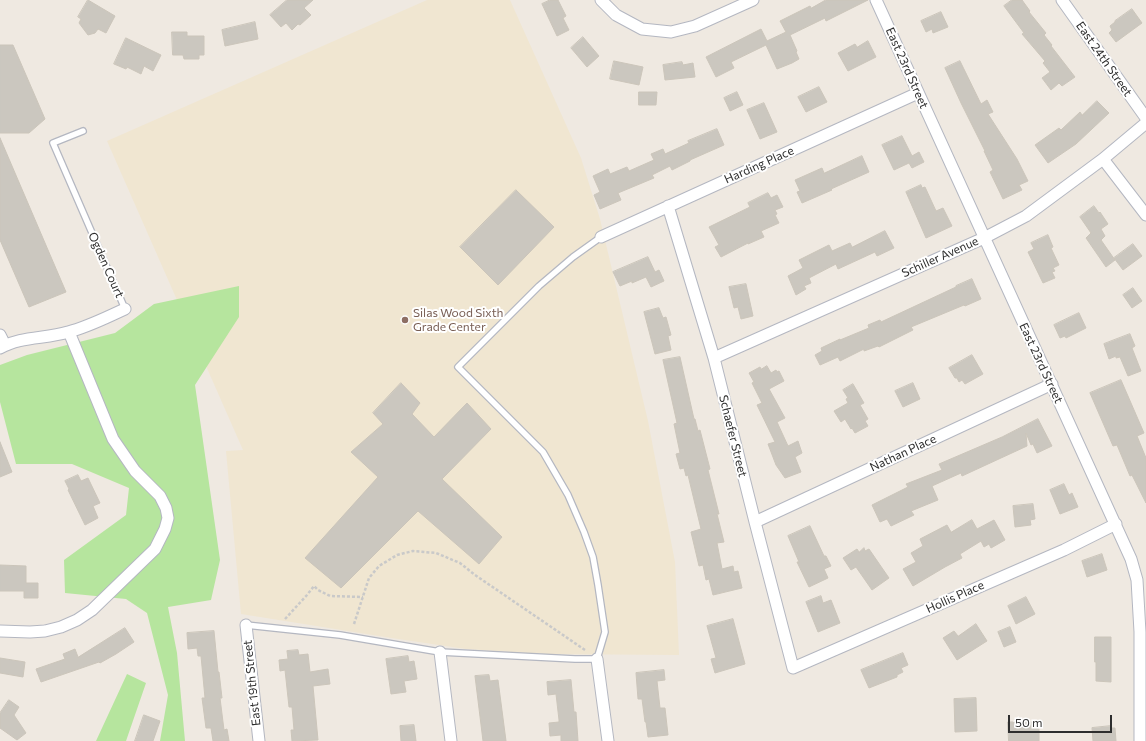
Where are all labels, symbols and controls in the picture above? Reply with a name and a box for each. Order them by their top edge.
street label: East 24th Street [1073,19,1135,99]
street label: East 23rd Street [883,25,931,111]
street label: Harding Place [722,143,796,187]
street label: Ogden Court [85,230,127,300]
street label: Schiller Avenue [899,234,981,280]
place label: Silas Wood Sixth Grade Center [413,306,503,334]
marker: Silas Wood Sixth Grade Center [400,315,410,325]
street label: East 23rd Street [1016,320,1066,406]
street label: Schaefer Street [716,393,750,479]
street label: Nathan Place [867,431,939,475]
street label: Hollis Place [924,578,986,616]
street label: East 19th Street [240,639,264,727]
scale bar [1010,707,1114,733]
text: 50 m [1015,715,1043,729]

